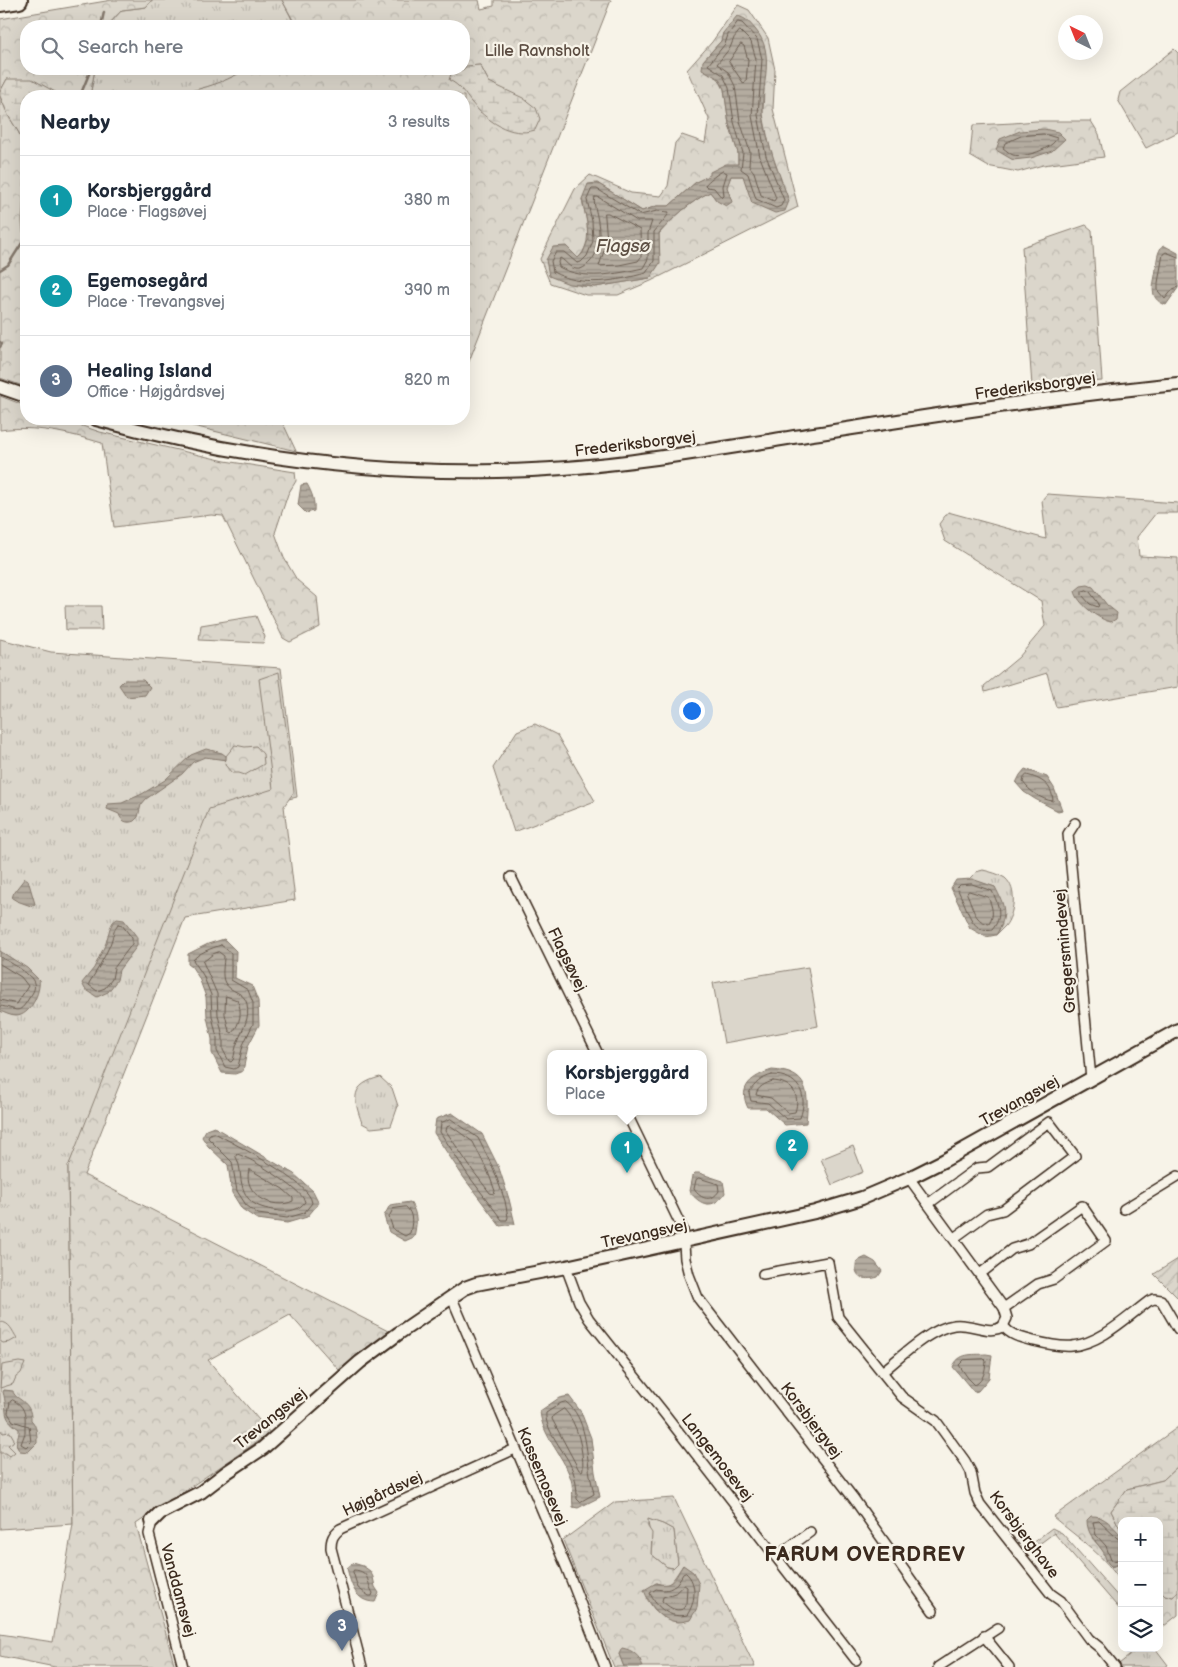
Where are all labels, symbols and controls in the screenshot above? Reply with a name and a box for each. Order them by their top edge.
north arrow [1058,15,1103,60]
search box [20,20,470,75]
icon: search [38,34,66,62]
text: Search here [78,36,183,59]
park label: Lille Ravnsholt [484,42,590,61]
text: Nearby [40,110,110,135]
text: 3 results [388,113,450,132]
text: Korsbjerggård [87,180,212,203]
text: 1 [53,191,59,210]
text: 380 m [404,191,450,210]
text: Place · Flagsøvej [87,203,207,222]
water label: Flagsø [596,236,651,257]
text: Egemosegård [87,270,208,293]
text: 2 [51,281,61,300]
text: 390 m [404,281,450,300]
text: Place · Trevangsvej [87,293,225,312]
text: Healing Island [87,360,212,383]
street label: Frederiksborgvej [973,369,1097,404]
text: 3 [51,371,61,390]
text: 820 m [404,371,450,390]
text: Office · Højgårdsvej [87,383,225,402]
street label: Frederiksborgvej [573,428,697,461]
your location [679,698,705,724]
street label: Gregersmindevej [1051,888,1080,1014]
street label: Flagsøvej [543,925,590,995]
popup [547,1050,707,1115]
text: Korsbjerggård [565,1062,689,1085]
street label: Trevangsvej [977,1072,1062,1131]
text: Place [565,1085,605,1104]
pin: 2 [776,1130,808,1171]
pin: 1 [611,1132,643,1173]
street label: Trevangsvej [600,1216,689,1253]
street label: Korsbjergvej [776,1379,846,1463]
street label: Trevangsvej [231,1384,311,1454]
street label: Langemosevej [677,1410,757,1506]
street label: Kassemosevej [512,1425,571,1529]
street label: Højgårdsvej [340,1468,426,1521]
street label: Korsbjerghave [985,1487,1063,1583]
map controls [1118,1517,1163,1652]
button: + [1118,1517,1163,1562]
street label: Vanddamsvej [156,1542,199,1639]
district label: FARUM OVERDREV [764,1542,966,1567]
button: − [1118,1562,1163,1607]
button: layers [1118,1607,1163,1652]
pin: 3 [326,1610,358,1651]

